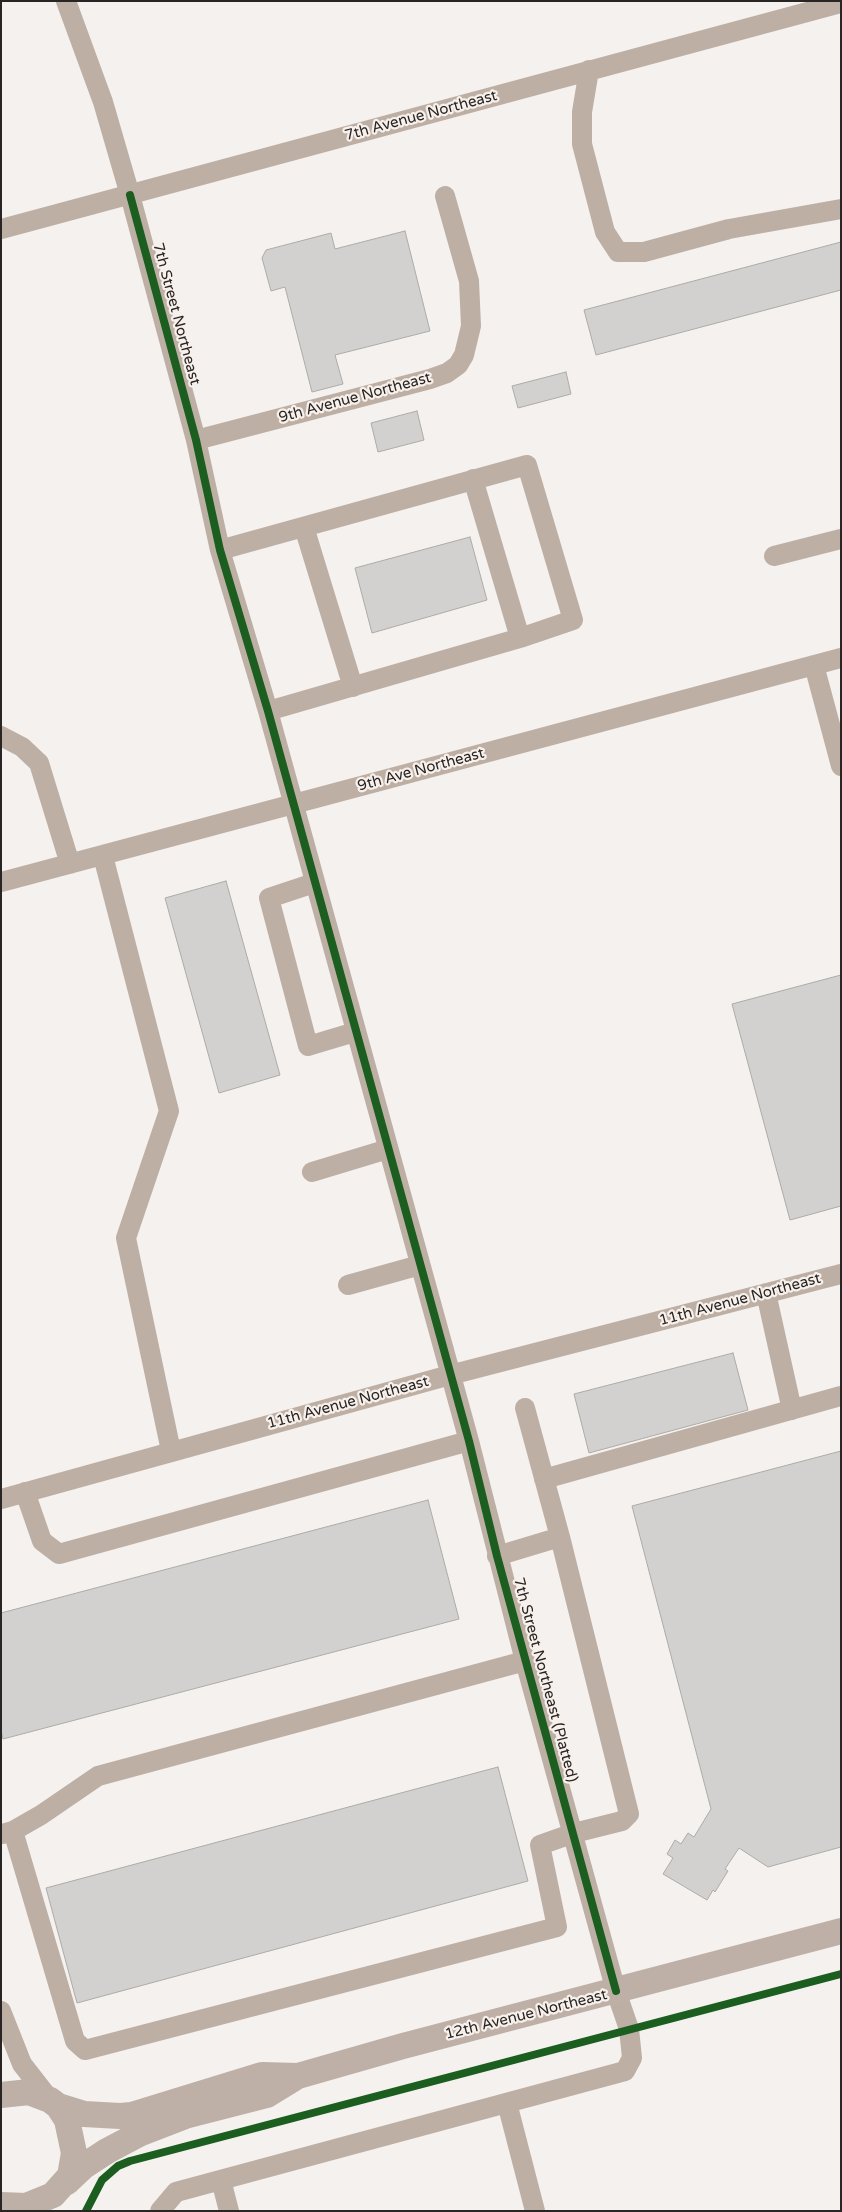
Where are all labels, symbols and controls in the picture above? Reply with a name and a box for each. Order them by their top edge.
street label: 7th Avenue Northeast [343,87,499,145]
street label: 7th Street Northeast [148,241,204,387]
street label: 9th Avenue Northeast [277,369,433,427]
street label: 9th Ave Northeast [356,744,486,796]
street label: 11th Avenue Northeast [657,1270,823,1330]
street label: 11th Avenue Northeast [265,1373,431,1433]
street label: 7th Street Northeast (Platted) [509,1576,581,1784]
street label: 12th Avenue Northeast [443,1986,609,2044]

